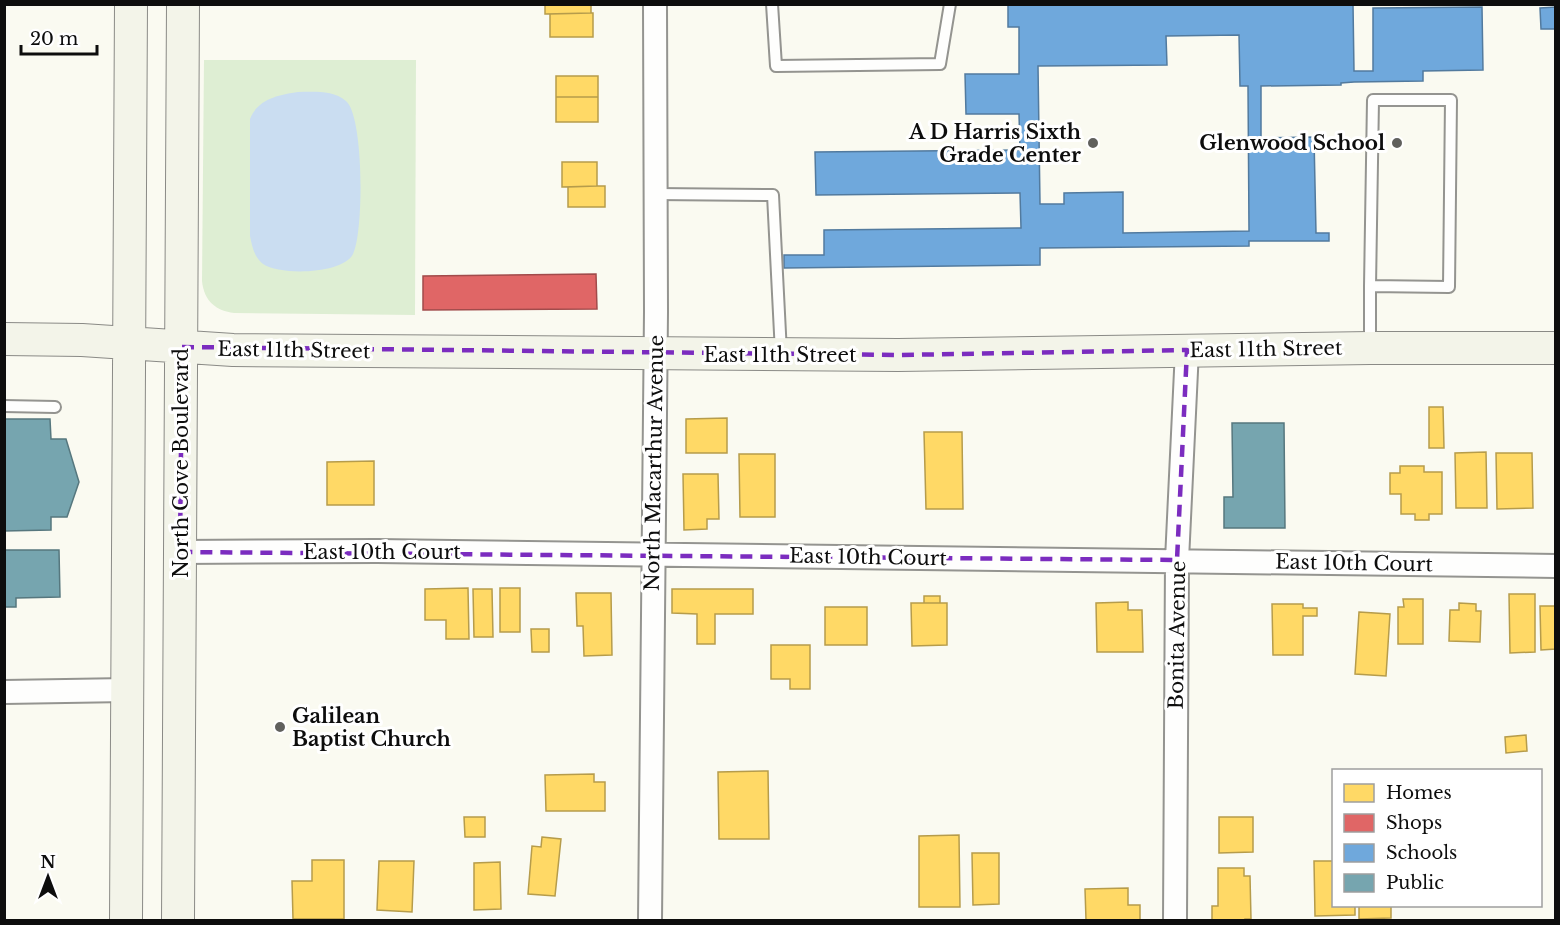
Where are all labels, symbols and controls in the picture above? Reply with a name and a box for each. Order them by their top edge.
scale bar [21,18,98,56]
text: 20 m [30,28,78,50]
place label: A D Harris Sixth Grade Center [908,120,1082,167]
place label: Glenwood School [1199,131,1385,155]
marker: A D Harris Sixth Grade Center [1086,136,1100,150]
marker: Glenwood School [1390,136,1404,150]
street label: North Macarthur Avenue [640,335,668,591]
street label: East 11th Street [1189,336,1343,362]
street label: East 11th Street [217,337,371,363]
street label: East 11th Street [703,343,857,367]
street label: North Cove Boulevard [169,348,193,578]
street label: East 10th Court [303,540,461,564]
street label: East 10th Court [789,544,948,570]
street label: East 10th Court [1275,550,1434,576]
street label: Bonita Avenue [1164,561,1190,709]
place label: Galilean Baptist Church [292,704,452,751]
marker: Galilean Baptist Church [273,720,287,734]
legend [1332,769,1542,907]
text: Homes [1386,782,1452,804]
text: Shops [1386,812,1442,834]
text: Schools [1386,842,1457,864]
north arrow [18,847,78,907]
text: N [40,852,56,872]
text: Public [1386,872,1444,894]

